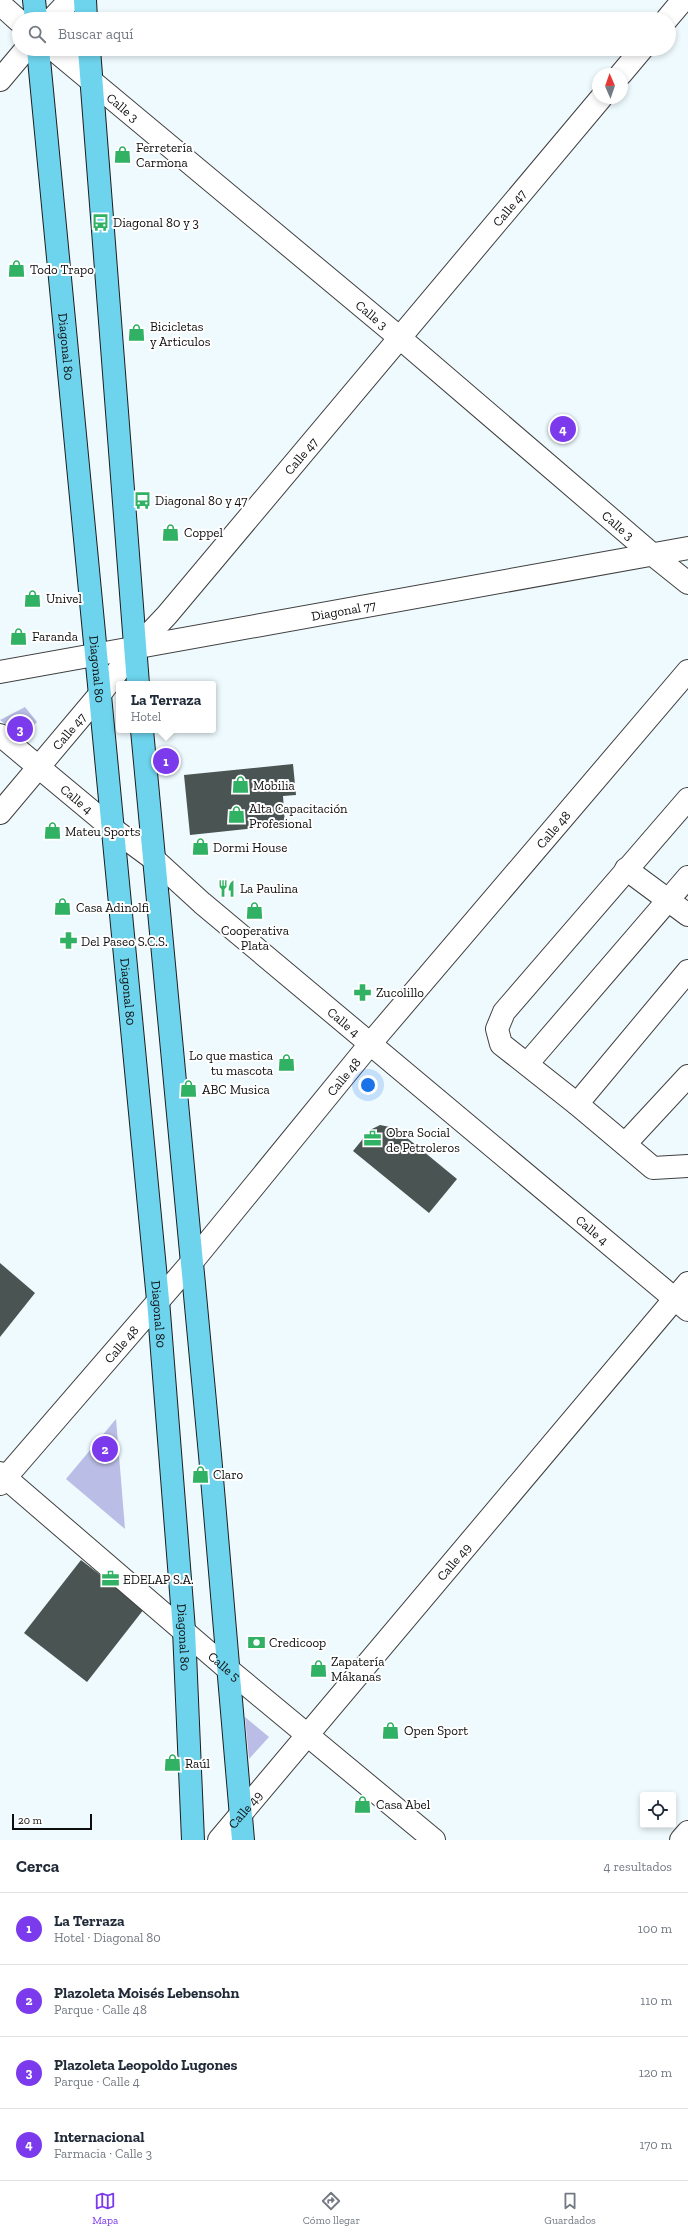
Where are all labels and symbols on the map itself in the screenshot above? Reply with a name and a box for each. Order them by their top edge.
north arrow [592,68,628,104]
street label: Calle 3 [104,90,142,125]
place label: Ferretería Carmona [136,140,193,170]
shop icon: Ferretería Carmona [113,144,133,164]
street label: Calle 47 [489,186,529,229]
bus stop icon: Diagonal 80 y 3 [90,212,110,232]
place label: Diagonal 80 y 3 [113,215,199,230]
shop icon: Todo Trapo [7,259,27,279]
place label: Todo Trapo [30,262,94,277]
street label: Calle 3 [353,297,391,332]
street label: Diagonal 80 [56,312,77,381]
place label: Bicicletas y Articulos [150,319,211,349]
shop icon: Bicicletas y Articulos [127,323,147,343]
pin: 4 [550,414,576,444]
street label: Calle 47 [281,434,320,477]
bus stop icon: Diagonal 80 y 47 [132,490,152,510]
place label: Diagonal 80 y 47 [155,493,247,508]
street label: Calle 3 [599,507,637,543]
shop icon: Coppel [161,522,181,542]
place label: Coppel [184,525,223,540]
shop icon: Univel [23,588,43,608]
place label: Univel [46,591,82,606]
street label: Diagonal 77 [310,597,377,623]
shop icon: Faranda [9,626,29,646]
place label: Faranda [32,629,79,644]
street label: Diagonal 80 [87,635,108,703]
street label: Calle 47 [49,710,89,753]
pin: 3 [7,714,33,744]
pin: 1 [153,746,179,776]
shop icon: Mobilia [230,775,250,795]
place label: Mobilia [253,778,296,793]
street label: Calle 4 [58,781,96,817]
place label: Alta Capacitación Profesional [249,801,348,831]
shop icon: Alta Capacitación Profesional [226,805,246,825]
street label: Calle 48 [533,807,573,851]
shop icon: Mateu Sports [42,821,62,841]
place label: Mateu Sports [65,824,141,839]
shop icon: Dormi House [190,837,210,857]
place label: Dormi House [213,840,287,855]
restaurant icon: La Paulina [217,878,237,898]
place label: La Paulina [240,881,299,896]
shop icon: Casa Adinolfi [53,897,73,917]
place label: Casa Adinolfi [76,900,150,915]
shop icon: Cooperativa Plata [245,901,265,921]
place label: Cooperativa Plata [221,923,290,953]
pharmacy icon: Del Paseo S.C.S. [58,931,78,951]
place label: Del Paseo S.C.S. [81,934,168,949]
street label: Diagonal 80 [118,957,139,1026]
pharmacy icon: Zucolillo [353,982,373,1002]
place label: Zucolillo [376,985,424,1000]
street label: Calle 4 [325,1004,363,1040]
place label: Lo que mastica tu mascota [189,1048,274,1078]
shop icon: Lo que mastica tu mascota [276,1052,296,1072]
street label: Calle 48 [324,1054,363,1099]
your location [358,1075,378,1095]
shop icon: ABC Musica [179,1079,199,1099]
place label: ABC Musica [202,1082,270,1097]
place label: Obra Social de Petroleros [386,1125,460,1155]
office icon: Obra Social de Petroleros [363,1129,383,1149]
street label: Calle 4 [573,1212,612,1248]
street label: Diagonal 80 [149,1280,169,1348]
street label: Calle 48 [101,1322,141,1366]
pin: 2 [92,1434,118,1464]
shop icon: Claro [190,1464,210,1484]
place label: Claro [213,1467,244,1482]
street label: Calle 49 [433,1540,474,1583]
office icon: EDELAP S.A. [100,1569,120,1589]
place label: EDELAP S.A. [123,1572,194,1587]
street label: Diagonal 80 [174,1603,193,1671]
bank icon: Credicoop [246,1632,266,1652]
place label: Credicoop [269,1635,326,1650]
street label: Calle 5 [205,1648,244,1684]
place label: Zapatería Makanas [331,1654,385,1684]
shop icon: Zapatería Makanas [308,1658,328,1678]
shop icon: Open Sport [381,1720,401,1740]
place label: Open Sport [404,1723,468,1738]
shop icon: Raúl [162,1753,182,1773]
place label: Raúl [185,1756,211,1771]
street label: Calle 49 [225,1787,265,1831]
shop icon: Casa Abel [353,1794,373,1814]
place label: Casa Abel [376,1797,431,1812]
scale bar [12,1812,92,1831]

